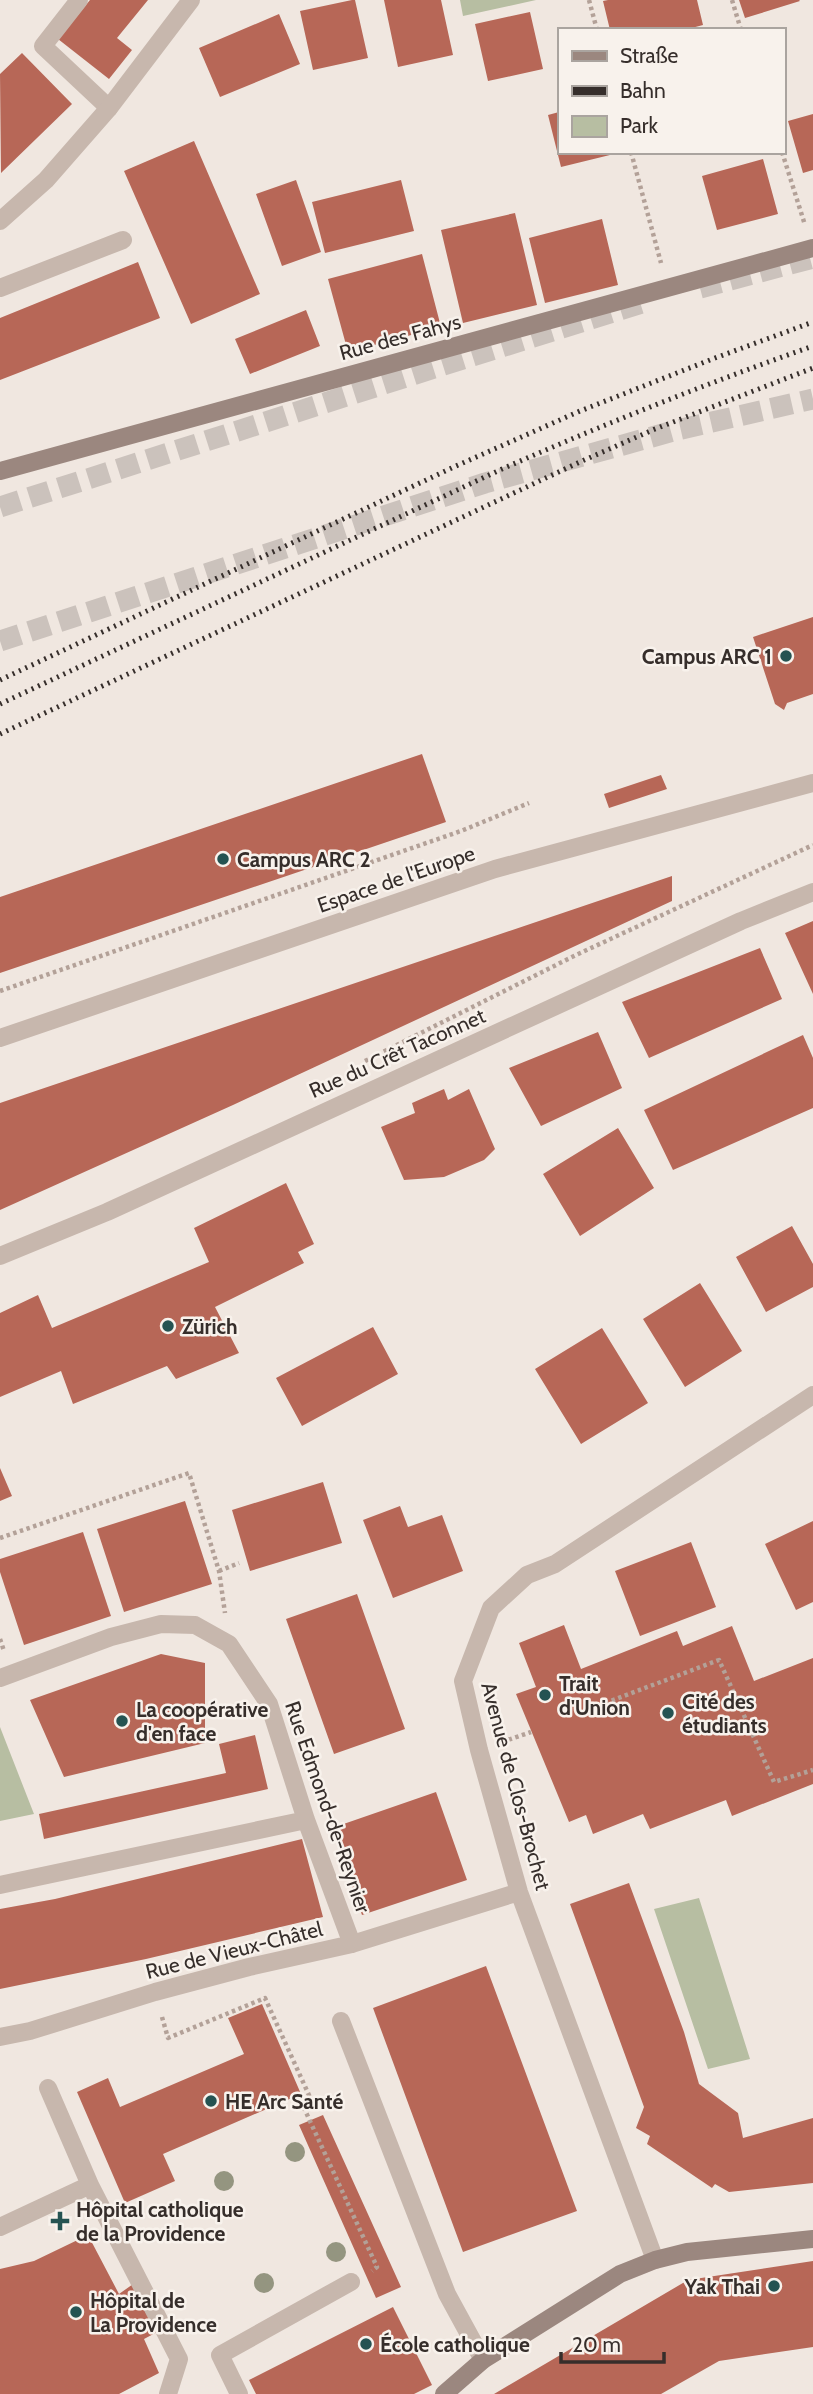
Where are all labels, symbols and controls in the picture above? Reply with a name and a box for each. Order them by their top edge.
legend [558,28,785,154]
text: Straße [620,43,679,68]
text: Bahn [620,78,666,103]
text: Park [620,113,658,138]
street label: Rue des Fahys [336,309,464,365]
place label: Campus ARC 1 [642,644,772,669]
marker: Campus ARC 1 [778,648,794,664]
street label: Espace de l'Europe [314,840,478,918]
place label: Campus ARC 2 [237,847,371,872]
marker: Campus ARC 2 [215,851,231,867]
street label: Rue du Crêt Taconnet [305,1003,489,1103]
place label: Zürich [182,1314,238,1339]
marker: Zürich [160,1318,176,1334]
place label: Trait d'Union [559,1671,630,1720]
street label: Avenue de Clos-Brochet [476,1679,556,1893]
marker: Trait d'Union [537,1687,553,1703]
place label: Cité des étudiants [682,1689,767,1738]
place label: La coopérative d'en face [136,1697,269,1746]
street label: Rue Edmond-de-Reynier [280,1698,376,1917]
marker: Cité des étudiants [660,1705,676,1721]
marker: La coopérative d'en face [114,1713,130,1729]
street label: Rue de Vieux-Châtel [143,1916,325,1984]
place label: HE Arc Santé [225,2089,343,2114]
marker: HE Arc Santé [203,2093,219,2109]
place label: Hôpital catholique de la Providence [76,2197,244,2246]
marker: Hôpital catholique de la Providence [50,2211,70,2231]
place label: Yak Thai [684,2274,760,2299]
marker: Yak Thai [766,2278,782,2294]
place label: Hôpital de La Providence [90,2288,217,2337]
marker: Hôpital de La Providence [68,2304,84,2320]
scale bar [561,2320,664,2364]
place label: École catholique [380,2332,530,2357]
text: 20 m [572,2332,621,2357]
marker: École catholique [358,2336,374,2352]

